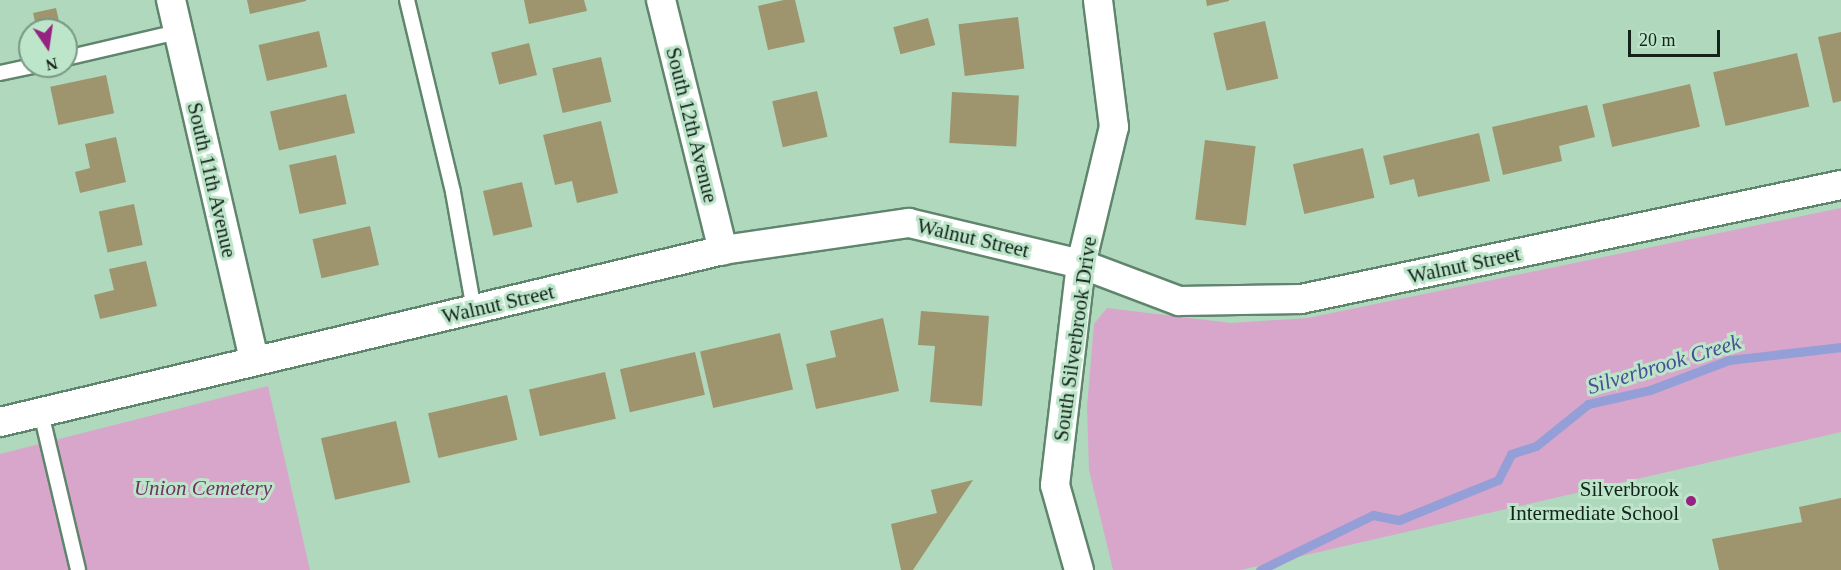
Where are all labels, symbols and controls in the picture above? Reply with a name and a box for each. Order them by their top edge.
north arrow [18,18,78,78]
scale bar [1631,18,1722,56]
text: 20 m [1639,30,1676,50]
street label: South 12th Avenue [660,44,724,206]
text: N [44,54,59,74]
street label: South 11th Avenue [182,99,242,261]
street label: Walnut Street [914,213,1032,263]
street label: South Silverbrook Drive [1048,235,1102,443]
street label: Walnut Street [1405,241,1523,289]
street label: Walnut Street [439,279,557,329]
water label: Silverbrook Creek [1584,328,1744,400]
park label: Union Cemetery [134,475,272,501]
place label: Silverbrook Intermediate School [1509,476,1679,526]
marker: Silverbrook Intermediate School [1684,494,1698,508]

